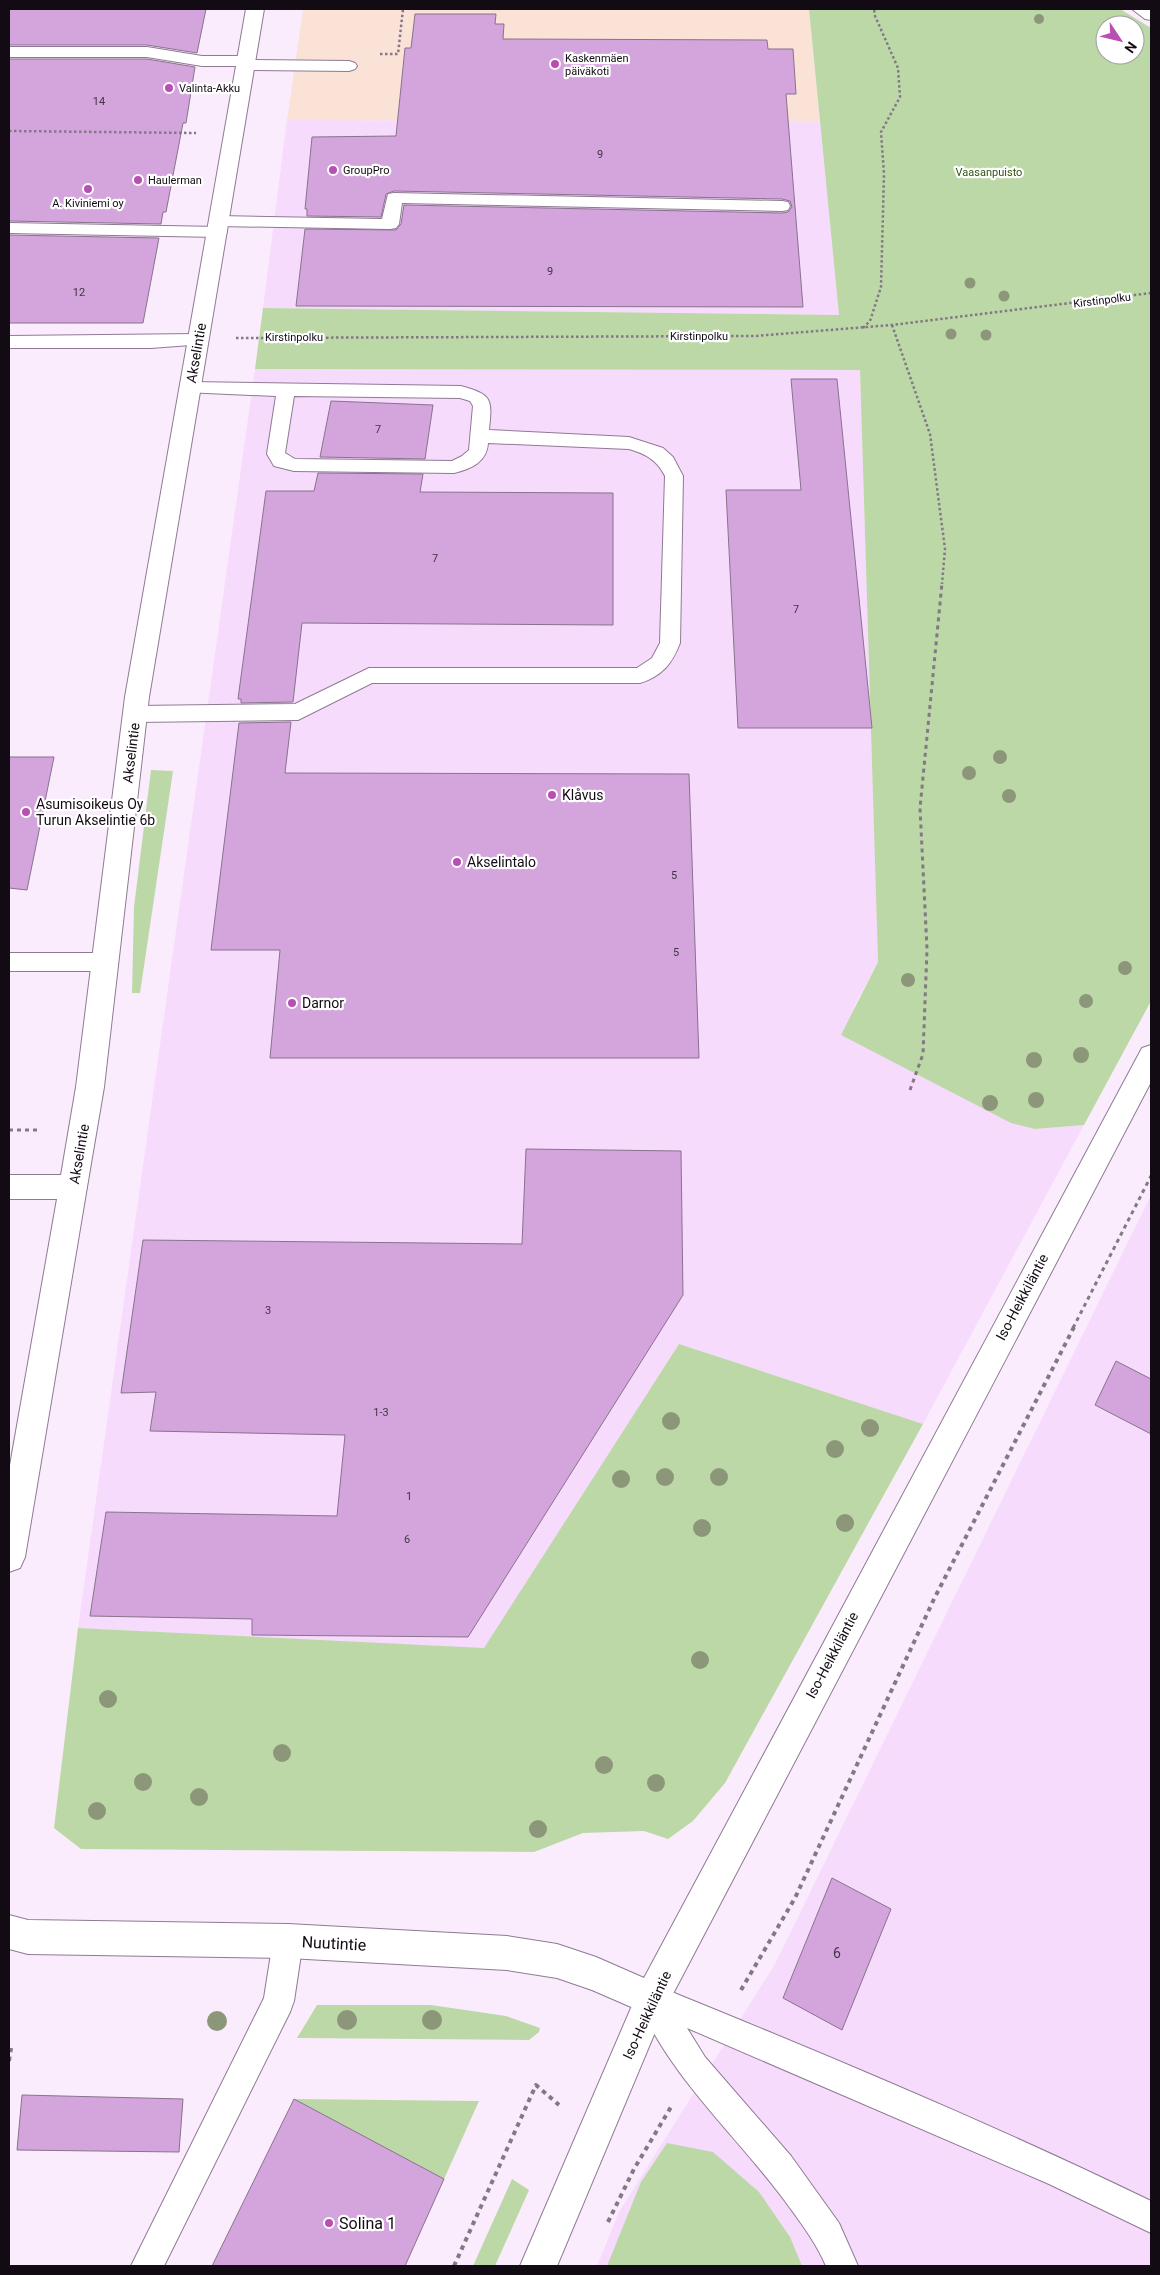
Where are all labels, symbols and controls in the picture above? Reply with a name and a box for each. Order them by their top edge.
north arrow [1095,15,1145,65]
text: N [1121,39,1140,56]
place label: Kaskenmäen päiväkoti [565,52,628,78]
marker: Kaskenmäen päiväkoti [549,58,561,70]
marker: Valinta-Akku [163,82,175,94]
place label: Valinta-Akku [179,82,240,95]
house number: 14 [93,95,105,108]
house number: 9 [597,148,603,161]
marker: GroupPro [327,164,339,176]
place label: GroupPro [343,164,389,177]
park label: Vaasanpuisto [956,166,1022,179]
marker: Haulerman [132,174,144,186]
place label: Haulerman [148,174,202,187]
marker: A. Kiviniemi oy [82,183,94,195]
place label: A. Kiviniemi oy [52,197,124,210]
house number: 9 [547,265,553,278]
house number: 12 [73,286,85,299]
street label: Kirstinpolku [1072,291,1132,310]
street label: Akselintie [183,322,209,384]
street label: Kirstinpolku [670,330,728,343]
street label: Kirstinpolku [265,331,323,344]
house number: 7 [375,423,381,436]
house number: 7 [432,552,438,565]
house number: 7 [793,603,799,616]
street label: Akselintie [119,722,143,784]
place label: Klåvus [562,787,603,803]
marker: Klåvus [546,789,558,801]
place label: Asumisoikeus Oy Turun Akselintie 6b [36,796,155,828]
marker: Asumisoikeus Oy Turun Akselintie 6b [20,806,32,818]
place label: Akselintalo [467,854,536,870]
marker: Akselintalo [451,856,463,868]
house number: 5 [671,869,677,882]
house number: 5 [673,946,679,959]
place label: Darnor [302,995,344,1011]
marker: Darnor [286,997,298,1009]
street label: Akselintie [66,1123,92,1185]
street label: Iso-Heikkiläntie [993,1251,1051,1343]
house number: 3 [265,1304,271,1317]
house number: 1-3 [373,1406,389,1419]
house number: 1 [406,1490,412,1503]
house number: 6 [404,1533,410,1546]
street label: Iso-Heikkiläntie [803,1609,861,1701]
street label: Nuutintie [301,1932,367,1955]
house number: 6 [833,1945,841,1961]
street label: Iso-Heikkiläntie [620,1968,674,2062]
place label: Solina 1 [339,2214,396,2233]
marker: Solina 1 [323,2217,335,2229]

